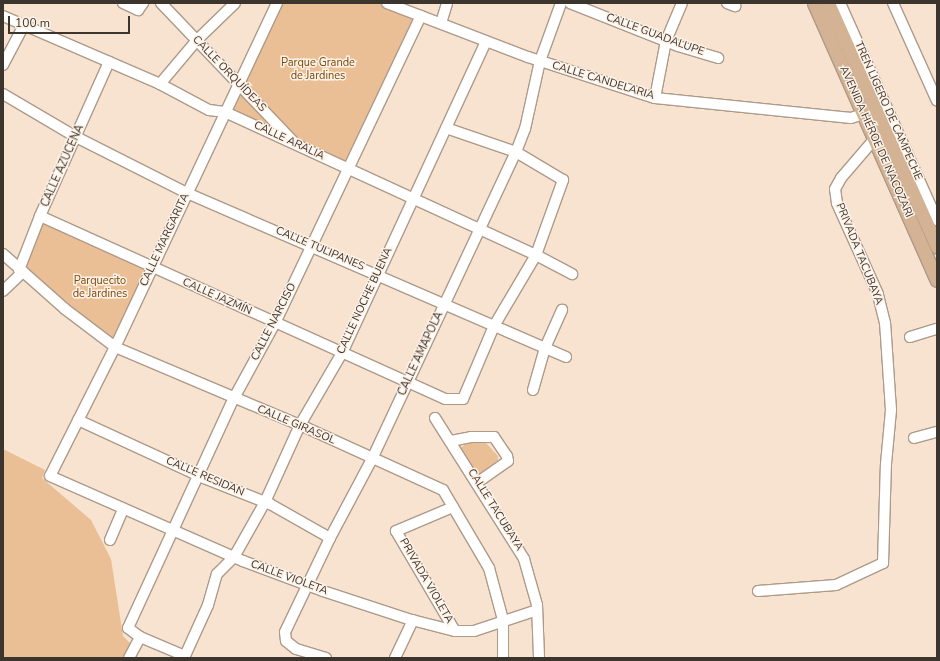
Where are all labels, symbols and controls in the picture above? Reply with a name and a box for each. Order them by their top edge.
scale bar [10,8,132,34]
street label: CALLE GUADALUPE [604,11,706,59]
text: 100 m [15,15,50,31]
street label: CALLE ORQUÍDEAS [189,33,269,115]
street label: TREN LIGERO DE CAMPECHE [851,39,925,183]
park label: Parque Grande de Jardines [281,57,355,83]
street label: CALLE CANDELARIA [550,59,656,103]
street label: AVENIDA HÉROE DE NACOZARI [837,64,915,220]
street label: CALLE ARALIA [252,119,326,163]
street label: CALLE AZUCENA [39,123,87,209]
street label: CALLE MARGARITA [138,191,192,289]
street label: PRIVADA TACUBAYA [833,201,885,307]
street label: CALLE TULIPANES [274,224,366,274]
street label: CALLE NOCHE BUENA [335,246,395,356]
park label: Parquecito de Jardines [73,275,127,301]
street label: CALLE JAZMÍN [180,276,254,318]
street label: CALLE NARCISO [249,281,299,363]
street label: CALLE AMAPOLA [396,310,446,398]
street label: CALLE GIRASOL [255,403,337,447]
street label: CALLE RESIDAN [164,455,246,499]
street label: CALLE TACUBAYA [464,467,526,553]
street label: PRIVADA VIOLETA [396,536,456,626]
street label: CALLE VIOLETA [249,558,329,598]

